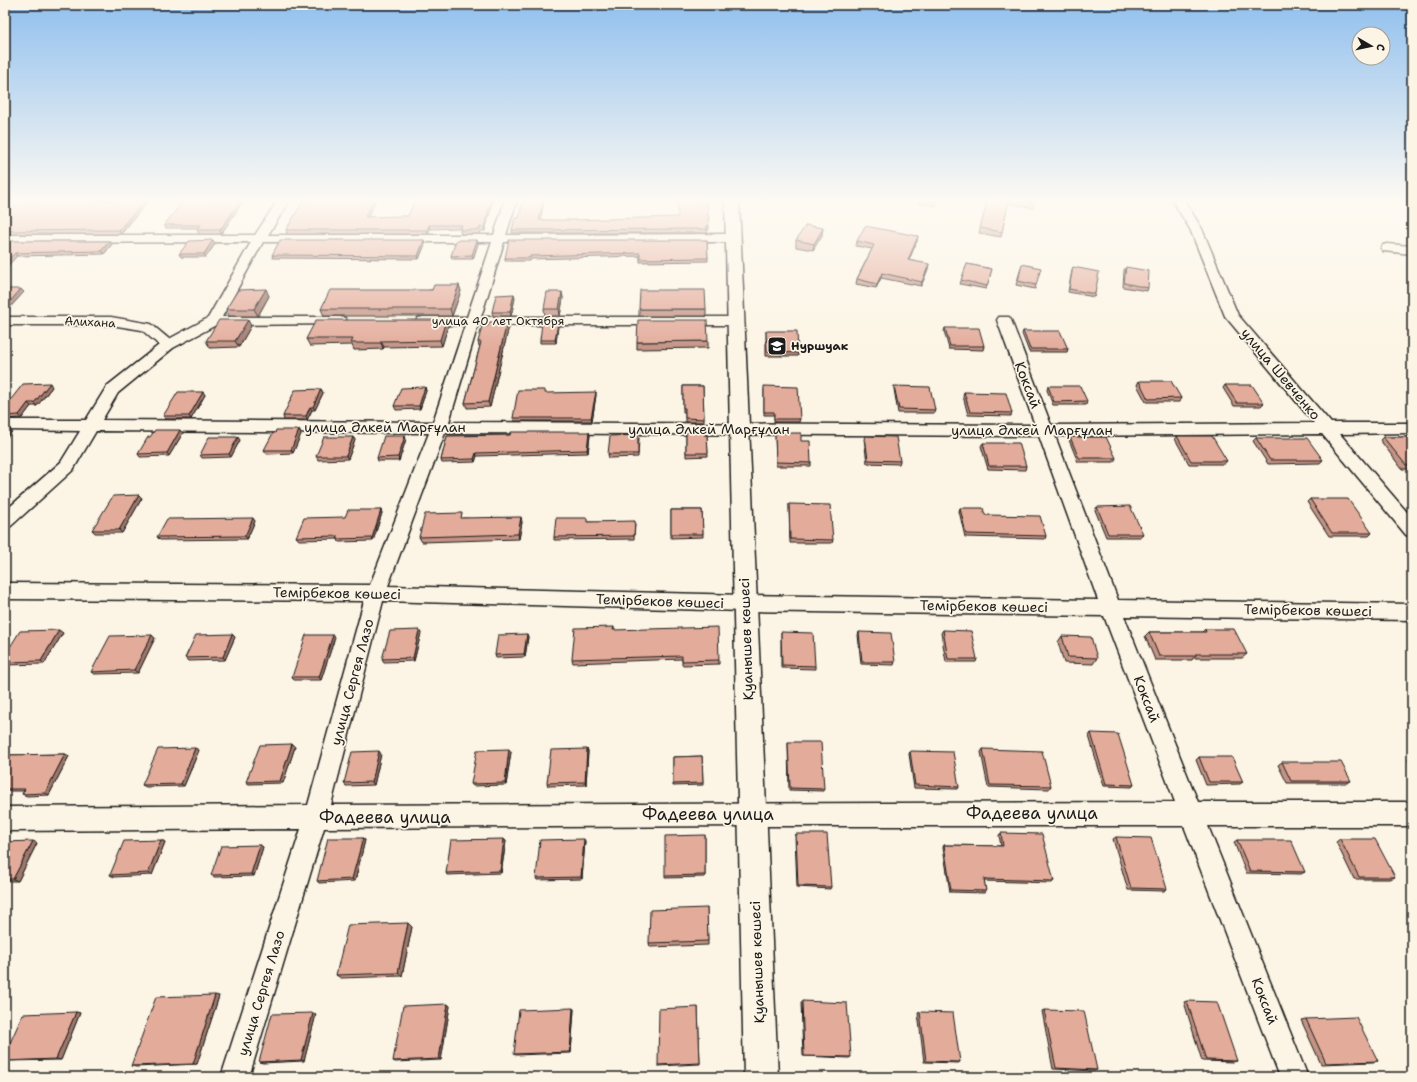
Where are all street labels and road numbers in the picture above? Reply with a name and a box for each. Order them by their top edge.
street label: Алихана [64,313,117,331]
street label: улица 40 лет Октября [432,313,564,329]
street label: улица Шевченко [1237,324,1325,424]
street label: Коксай [1011,359,1045,411]
street label: улица Әлкей Марғұлан [304,418,466,436]
street label: улица Әлкей Марғұлан [628,420,790,438]
street label: улица Әлкей Марғұлан [951,421,1113,439]
street label: Қуанышев көшесі [735,577,757,701]
street label: Темірбеков көшесі [273,583,401,603]
street label: Темірбеков көшесі [596,590,724,612]
street label: Темірбеков көшесі [920,596,1048,616]
street label: Темірбеков көшесі [1244,600,1372,620]
street label: улица Сергея Лазо [326,617,378,747]
street label: Коксай [1130,673,1164,725]
street label: Фадеева улица [966,802,1098,824]
street label: Фадеева улица [642,803,774,825]
street label: Фадеева улица [319,806,451,828]
street label: Қуанышев көшесі [746,900,768,1024]
street label: улица Сергея Лазо [233,928,289,1058]
street label: Коксай [1248,975,1282,1027]

